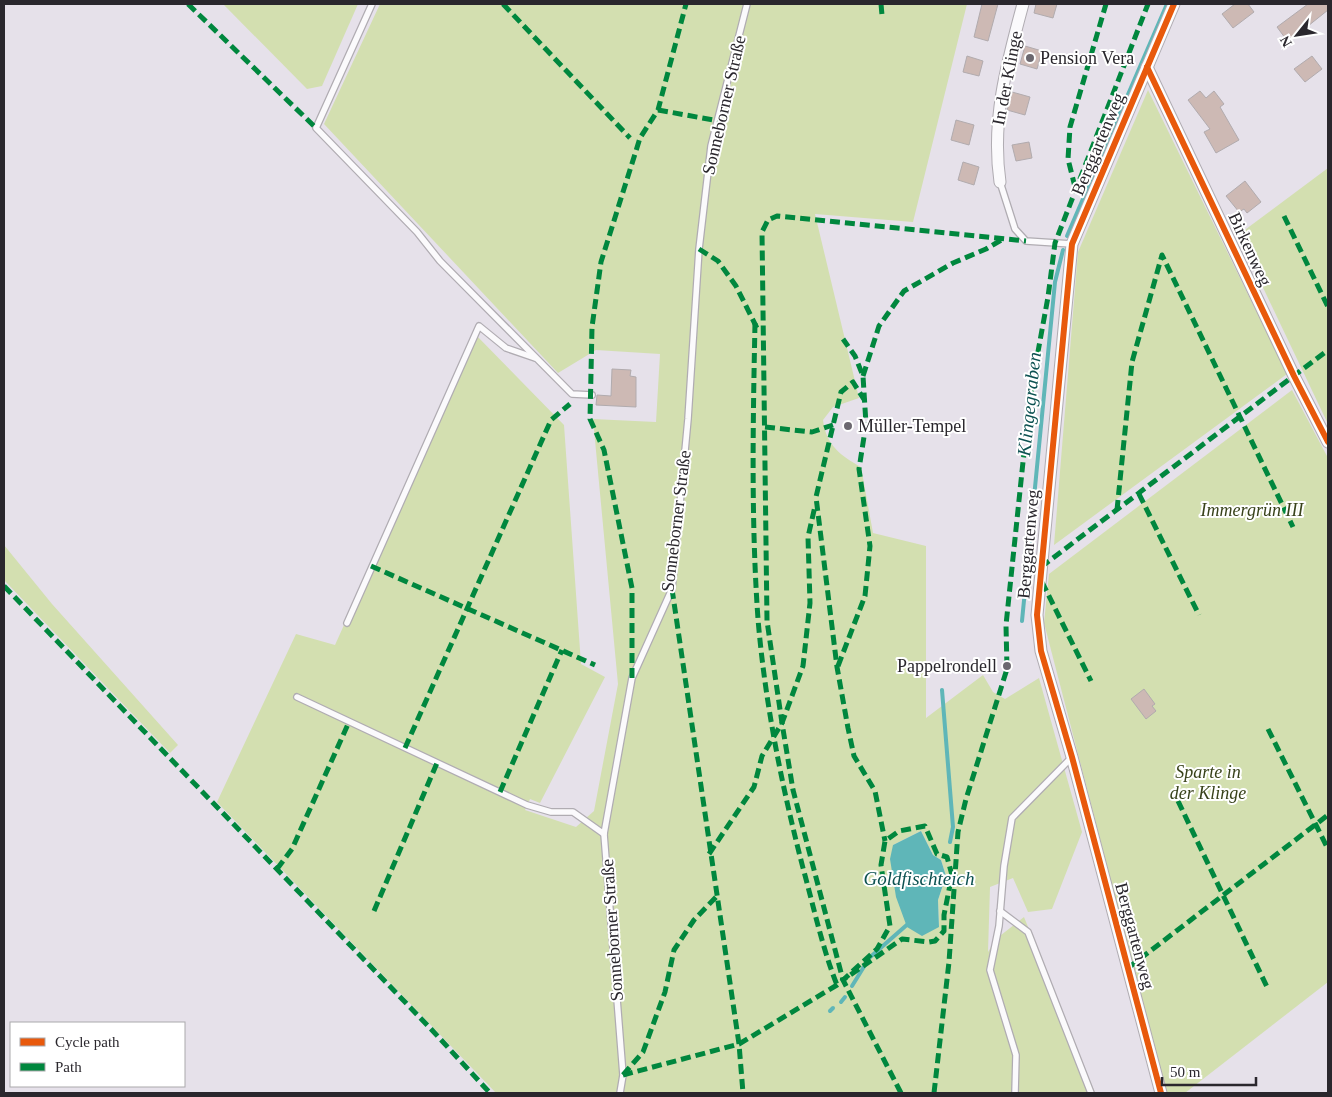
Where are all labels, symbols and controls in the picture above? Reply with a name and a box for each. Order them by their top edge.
north arrow [1272,10,1322,60]
street label: In der Klinge [988,29,1026,127]
street label: Sonneborner Straße [698,33,750,177]
text: N [1277,33,1295,49]
place label: Pension Vera [1040,48,1134,68]
marker: Pension Vera [1024,52,1036,64]
street label: Berggartenweg [1067,90,1129,198]
street label: Birkenweg [1224,209,1276,289]
water label: Klingegraben [1013,351,1045,458]
place label: Müller-Tempel [858,416,966,436]
marker: Müller-Tempel [842,420,854,432]
street label: Sonneborner Straße [657,449,695,593]
street label: Berggartenweg [1013,489,1043,599]
park label: Immergrün III [1200,500,1304,520]
place label: Pappelrondell [897,656,997,676]
marker: Pappelrondell [1001,660,1013,672]
park label: Sparte in der Klinge [1170,762,1246,803]
street label: Sonneborner Straße [597,858,627,1002]
water label: Goldfischteich [864,868,974,889]
street label: Berggartenweg [1111,880,1159,992]
legend [10,1022,185,1087]
text: Cycle path [55,1034,120,1050]
scale bar [1162,1054,1256,1086]
text: Path [55,1059,82,1075]
text: 50 m [1170,1064,1201,1080]

